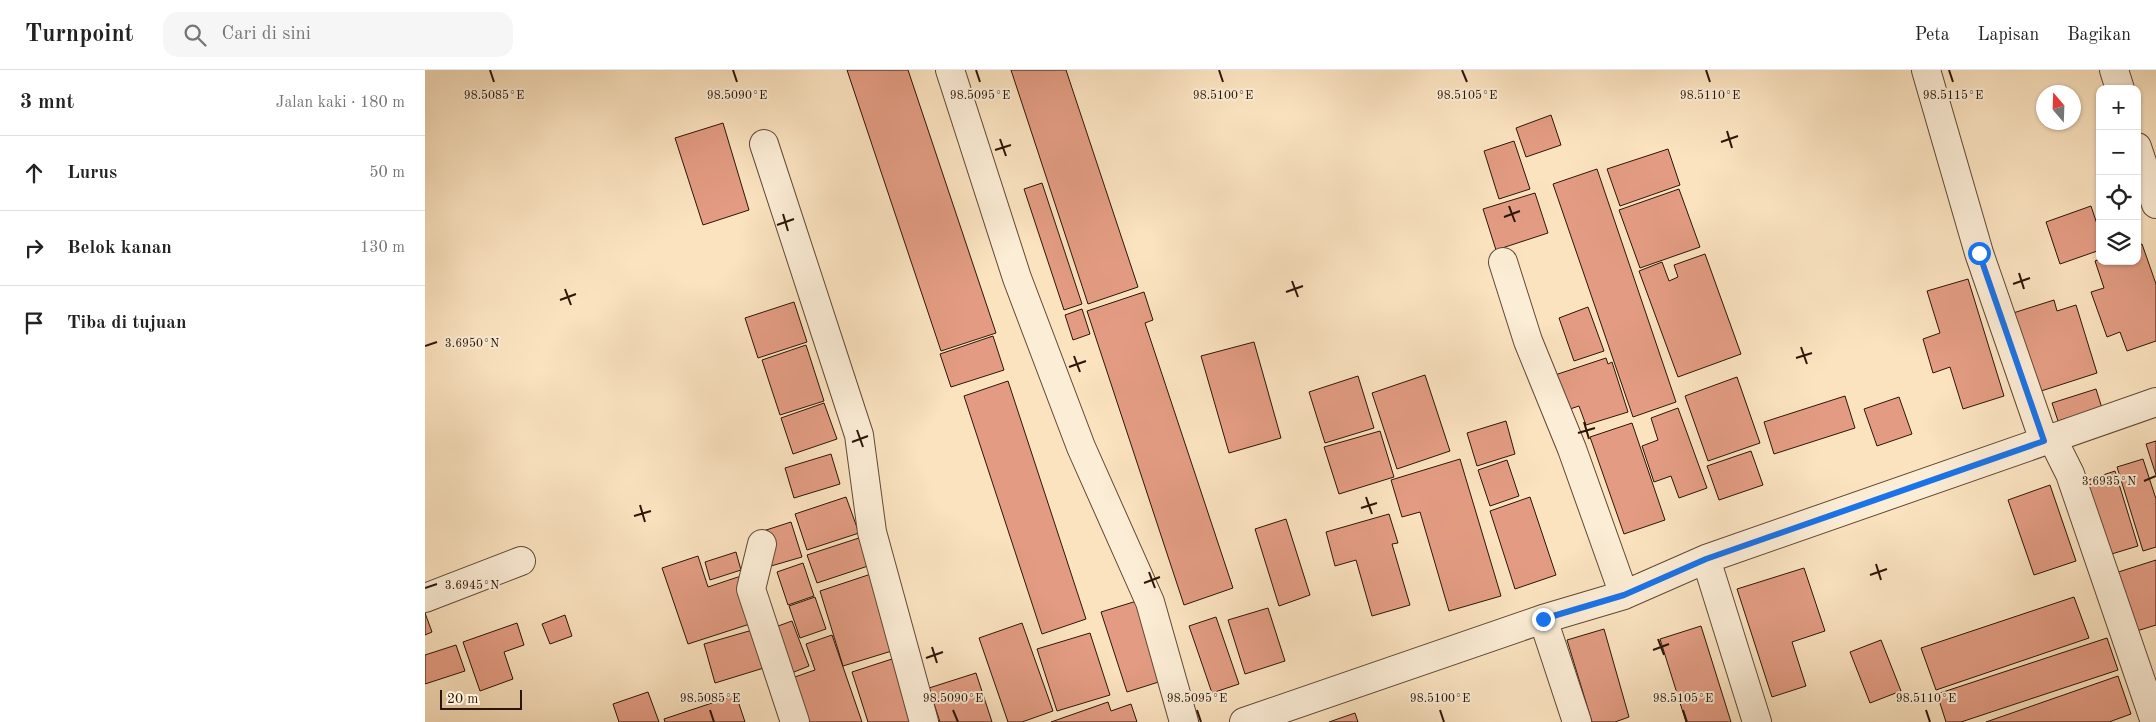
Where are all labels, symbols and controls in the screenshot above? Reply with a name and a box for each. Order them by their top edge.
search box [163,12,513,57]
icon: search [181,21,209,49]
text: Turnpoint [25,23,133,47]
text: Cari di sini [221,25,311,44]
text: Peta [1915,26,1950,44]
text: Lapisan [1978,26,2039,44]
text: Bagikan [2067,26,2131,44]
north arrow [2036,85,2081,130]
map controls [2096,85,2141,265]
button: + [2096,85,2141,130]
text: 98.5085°E [464,89,524,102]
text: 98.5090°E [707,89,767,102]
text: 98.5095°E [950,89,1010,102]
text: 98.5100°E [1193,89,1253,102]
text: 98.5105°E [1437,89,1497,102]
text: 98.5110°E [1680,89,1740,102]
text: 98.5115°E [1923,89,1983,102]
text: 3 mnt [20,92,74,113]
text: Jalan kaki · 180 m [276,95,405,111]
button: − [2096,130,2141,175]
icon: ahead [20,159,48,187]
text: Lurus [67,164,117,183]
text: 50 m [369,165,405,181]
button: locate [2096,175,2141,220]
button: layers [2096,220,2141,265]
icon: right [20,234,48,262]
text: Belok kanan [67,239,172,258]
text: 130 m [360,240,405,256]
route start [1968,242,1991,265]
icon: arrive [20,309,48,337]
text: Tiba di tujuan [67,314,187,333]
text: 3.6950°N [445,337,499,350]
text: 3.6935°N [2082,475,2136,488]
text: 3.6945°N [445,579,499,592]
route end [1532,608,1555,631]
scale bar [440,687,523,710]
text: 20 m [447,692,478,706]
text: 98.5085°E [680,692,740,705]
text: 98.5090°E [923,692,983,705]
text: 98.5095°E [1167,692,1227,705]
text: 98.5100°E [1410,692,1470,705]
text: 98.5105°E [1653,692,1713,705]
text: 98.5110°E [1896,692,1956,705]

